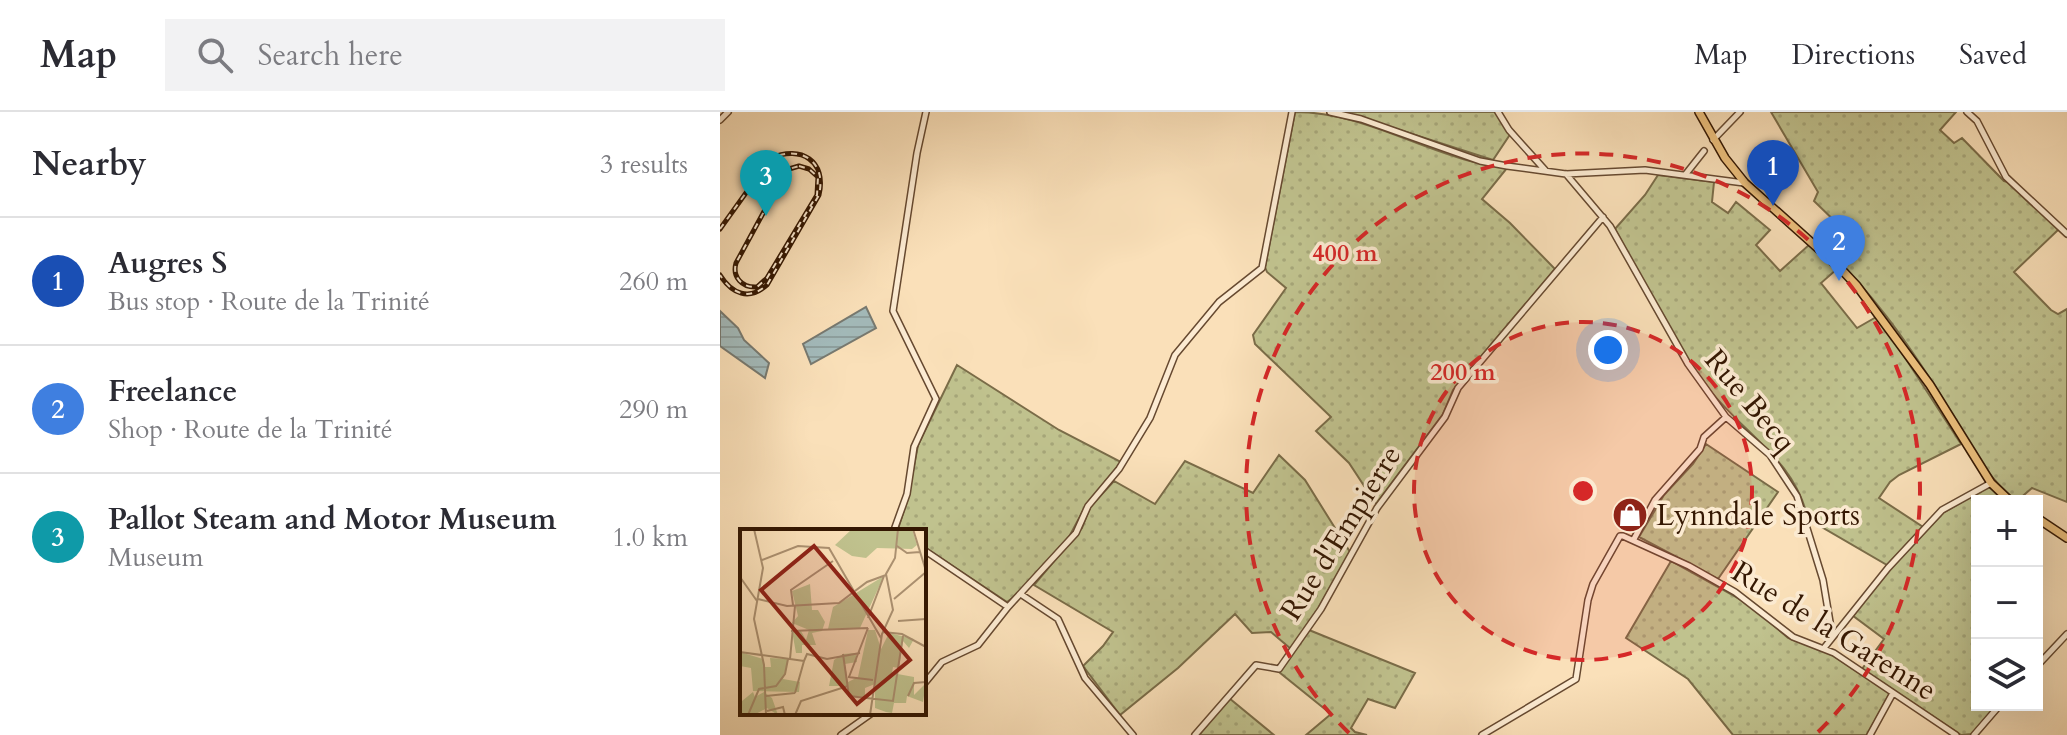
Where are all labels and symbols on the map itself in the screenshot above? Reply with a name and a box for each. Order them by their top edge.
pin: 1 [1747,140,1799,206]
pin: 3 [740,150,792,216]
pin: 2 [1813,215,1865,281]
text: 400 m [1312,237,1379,270]
your location [1588,330,1628,370]
street label: Rue Becq [1695,341,1805,461]
text: 200 m [1430,356,1497,389]
street label: Rue d'Empierre [1271,438,1411,628]
centre of rings [1569,477,1597,505]
place label: Lynndale Sports [1656,495,1860,536]
shop icon: Lynndale Sports [1611,496,1649,534]
inset map [740,529,926,715]
street label: Rue de la Garenne [1724,552,1944,710]

